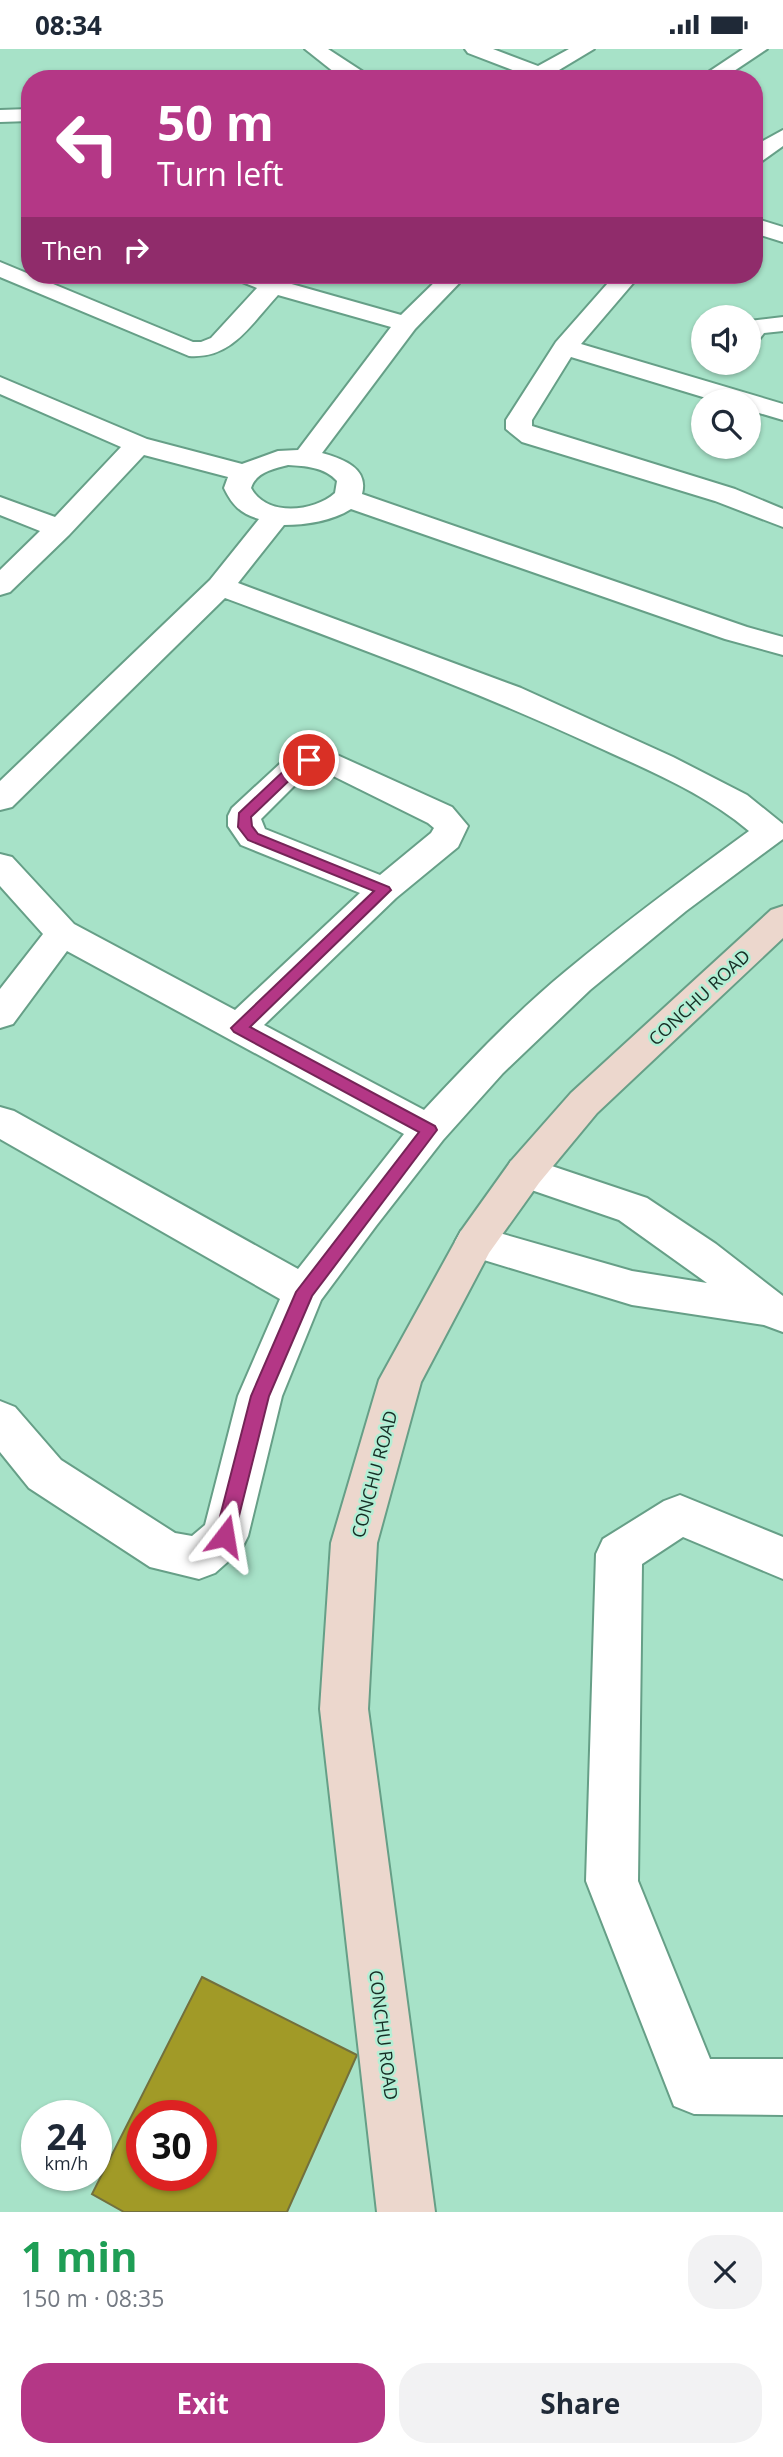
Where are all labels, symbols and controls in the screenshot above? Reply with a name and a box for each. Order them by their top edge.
text: 08:34 [35,7,102,43]
text: 50 m [157,89,274,155]
icon: left [42,98,133,189]
text: Turn left [157,152,283,195]
icon: right [117,231,155,269]
text: Then [42,232,103,268]
map controls [691,305,761,459]
button: sound [691,305,761,375]
button: search [691,389,761,459]
pin [279,730,339,790]
icon: arrive [290,741,328,779]
street label: CONCHU ROAD [643,944,755,1050]
street label: CONCHU ROAD [345,1408,403,1540]
position arrow [188,1499,262,1573]
street label: CONCHU ROAD [364,1969,404,2101]
speed limit sign: 30 [126,2100,217,2191]
text: 24 [46,2113,87,2160]
text: km/h [45,2151,88,2175]
text: 1 min [21,2227,138,2284]
button: close [688,2235,762,2309]
text: 150 m · 08:35 [21,2282,164,2314]
button: Exit [21,2363,385,2443]
button: Share [399,2363,762,2443]

